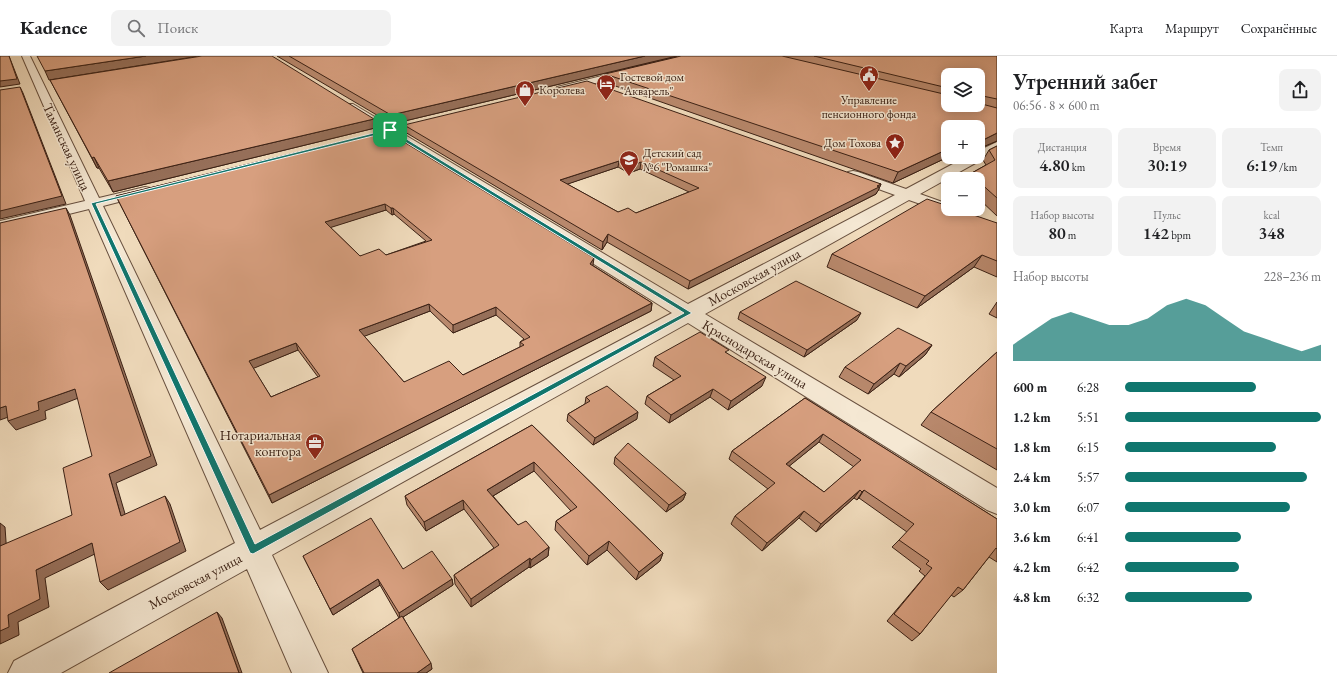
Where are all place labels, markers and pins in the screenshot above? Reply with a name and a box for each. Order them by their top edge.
public building icon: Управление пенсионного фонда [858,64,880,92]
place label: Гостевой дом "Акварель" [620,69,685,99]
hotel icon: Гостевой дом "Акварель" [595,73,617,101]
shop icon: Королева [514,79,536,107]
place label: Королева [539,82,585,98]
place label: Управление пенсионного фонда [822,92,916,122]
pin [373,113,407,147]
place icon: Дом Тохова [884,132,906,160]
place label: Дом Тохова [824,135,881,151]
place label: Детский сад №6 "Ромашка" [643,145,712,175]
school or university icon: Детский сад №6 "Ромашка" [618,149,640,177]
place label: Нотариальная контора [220,426,301,460]
office icon: Нотариальная контора [304,432,326,460]

